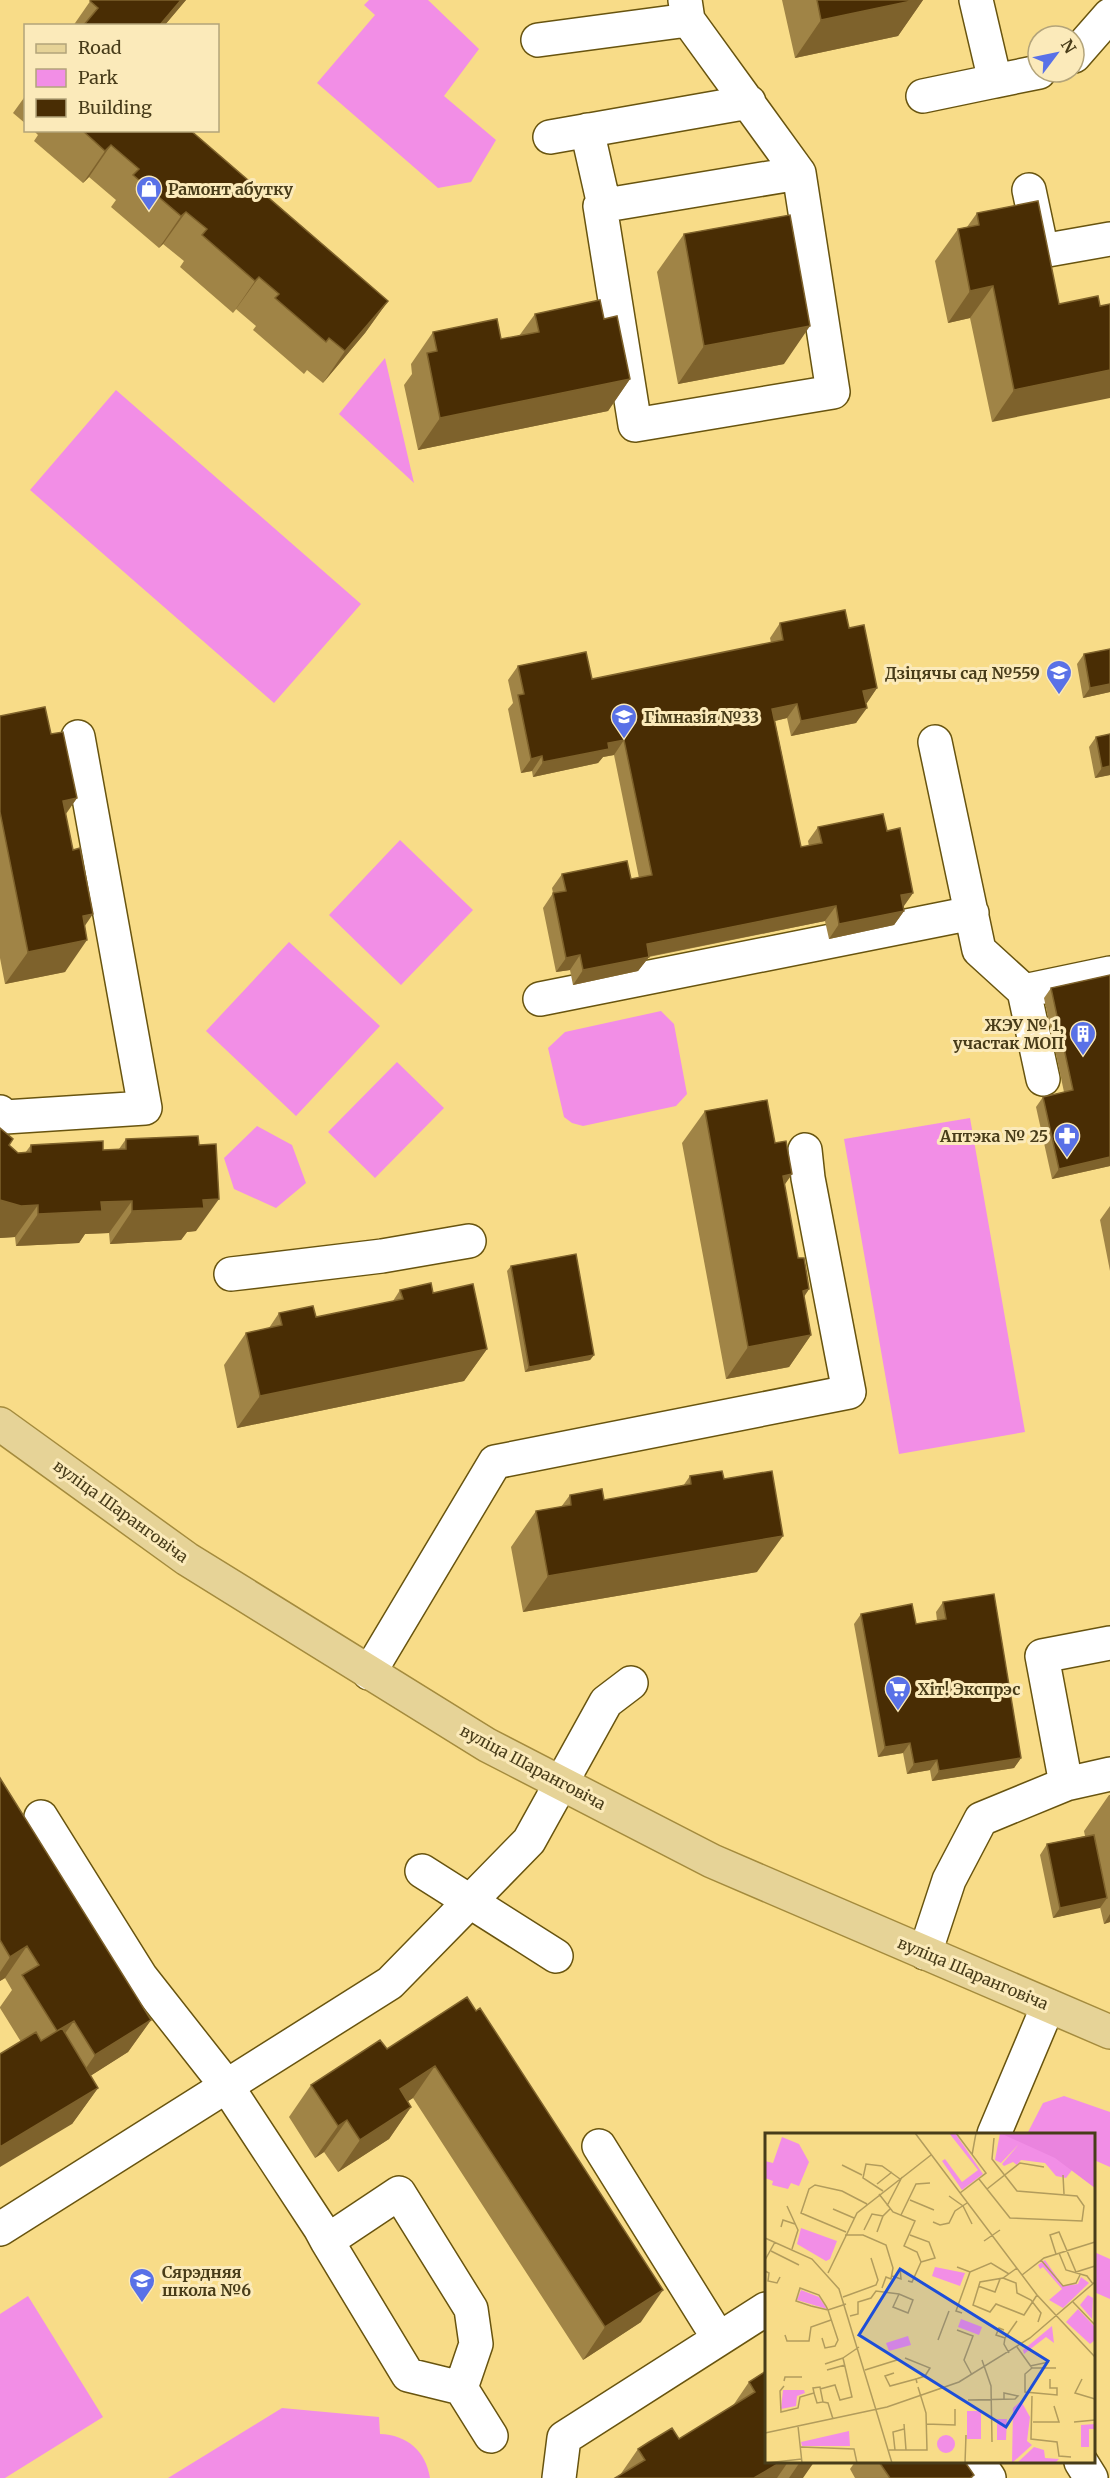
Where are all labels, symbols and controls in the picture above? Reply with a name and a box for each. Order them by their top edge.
legend [24,24,219,132]
north arrow [1026,24,1086,84]
text: N [1057,35,1081,57]
text: Road [78,36,122,59]
text: Park [78,66,119,89]
text: Building [78,96,152,119]
shop icon: Рамонт абутку [134,174,164,212]
place label: Рамонт абутку [168,179,294,199]
school or university icon: Дзіцячы сад №559 [1044,658,1074,696]
place label: Дзіцячы сад №559 [885,663,1040,683]
school or university icon: Гімназія №33 [609,702,639,740]
place label: Гімназія №33 [644,707,759,727]
place label: ЖЭУ № 1, участак МОП [953,1015,1064,1053]
building icon: ЖЭУ № 1, участак МОП [1068,1019,1098,1057]
pharmacy icon: Аптэка № 25 [1052,1121,1082,1159]
place label: Аптэка № 25 [939,1126,1048,1146]
street label: вуліца Шаранговіча [50,1455,193,1567]
supermarket icon: Хіт! Экспрэс [883,1674,913,1712]
place label: Хіт! Экспрэс [918,1679,1020,1699]
street label: вуліца Шаранговіча [457,1720,609,1814]
street label: вуліца Шаранговіча [895,1932,1052,2014]
inset map [765,2133,1095,2463]
place label: Сярэдняя школа №6 [162,2262,251,2300]
school or university icon: Сярэдняя школа №6 [127,2266,157,2304]

